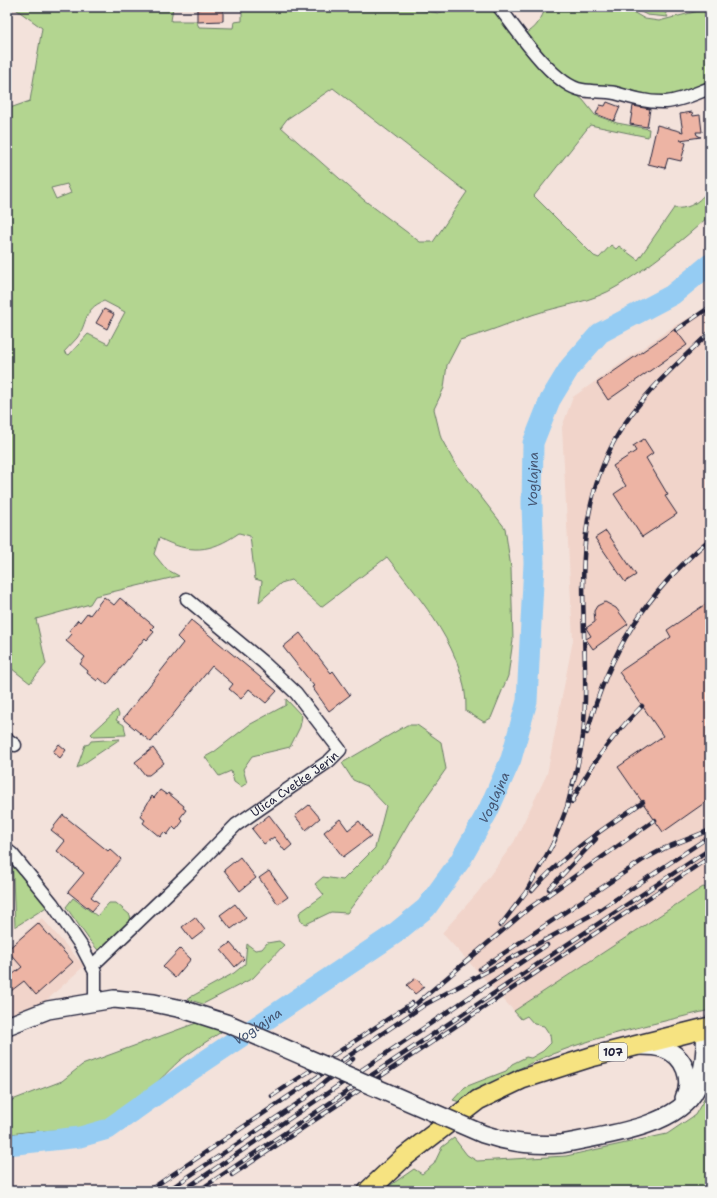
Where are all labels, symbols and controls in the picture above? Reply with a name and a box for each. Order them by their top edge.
water label: Voglajna [523,452,541,507]
street label: Ulica Cvetke Jerin [247,748,342,821]
water label: Voglajna [474,769,513,827]
water label: Voglajna [230,1003,285,1048]
road number: 107 [599,1043,627,1061]

